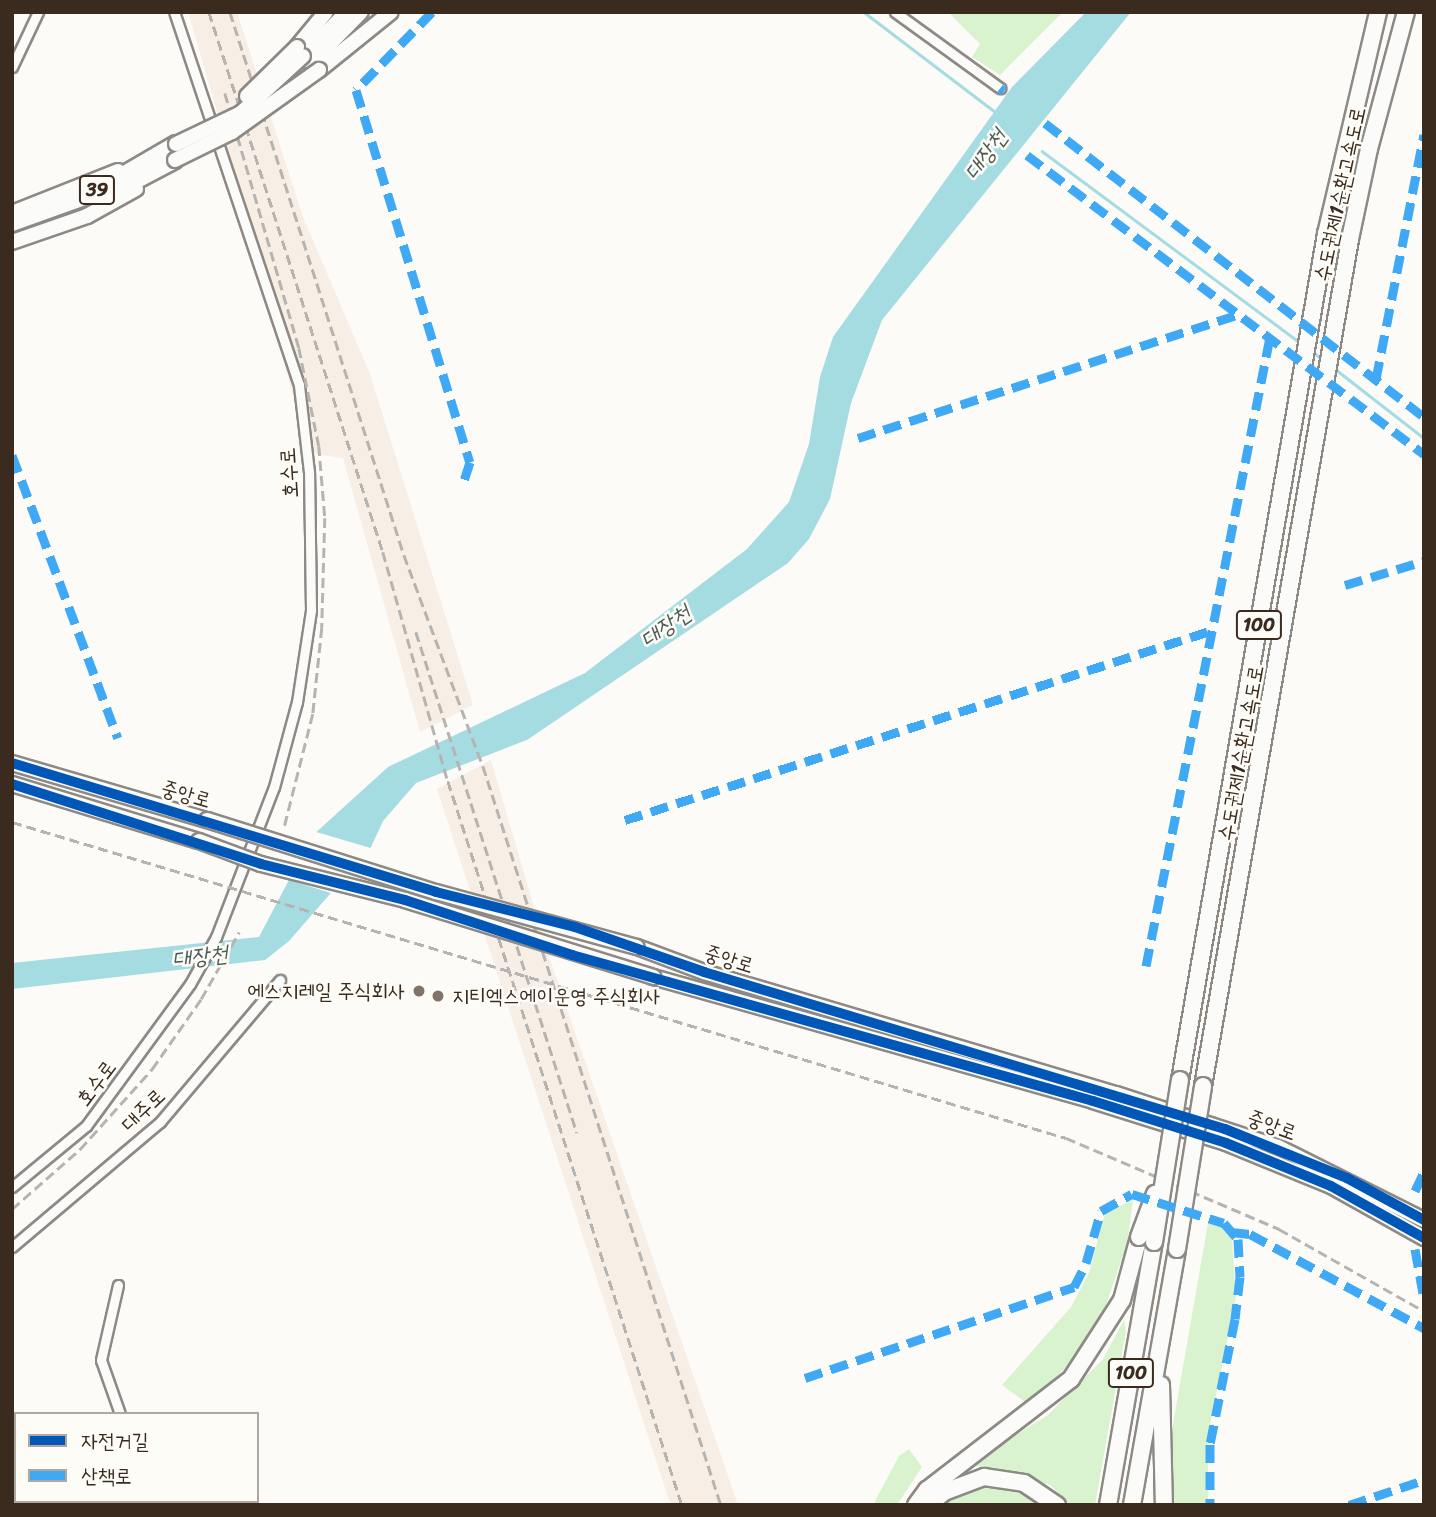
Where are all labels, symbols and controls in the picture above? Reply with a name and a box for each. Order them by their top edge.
street label: 수도권제1순환고속도로 [1309,104,1371,284]
water label: 대장천 [959,124,1013,186]
road number: 39 [78,174,116,206]
street label: 호수로 [275,447,303,499]
water label: 대장천 [635,600,697,654]
road number: 100 [1234,610,1284,640]
street label: 수도권제1순환고속도로 [1213,663,1269,843]
street label: 중앙로 [158,775,214,813]
water label: 대장천 [171,940,229,974]
street label: 중앙로 [701,940,757,978]
place label: 에스지레일 주식회사 [247,978,405,1004]
marker: 에스지레일 주식회사 [411,983,427,999]
place label: 지티엑스에이운영 주식회사 [452,983,660,1009]
marker: 지티엑스에이운영 주식회사 [430,988,446,1004]
street label: 호수로 [71,1055,121,1111]
street label: 대주로 [116,1083,170,1137]
street label: 중앙로 [1244,1104,1300,1146]
road number: 100 [1106,1358,1156,1388]
legend [14,1412,259,1503]
text: 자전거길 [81,1422,149,1460]
text: 산책로 [81,1457,132,1495]

